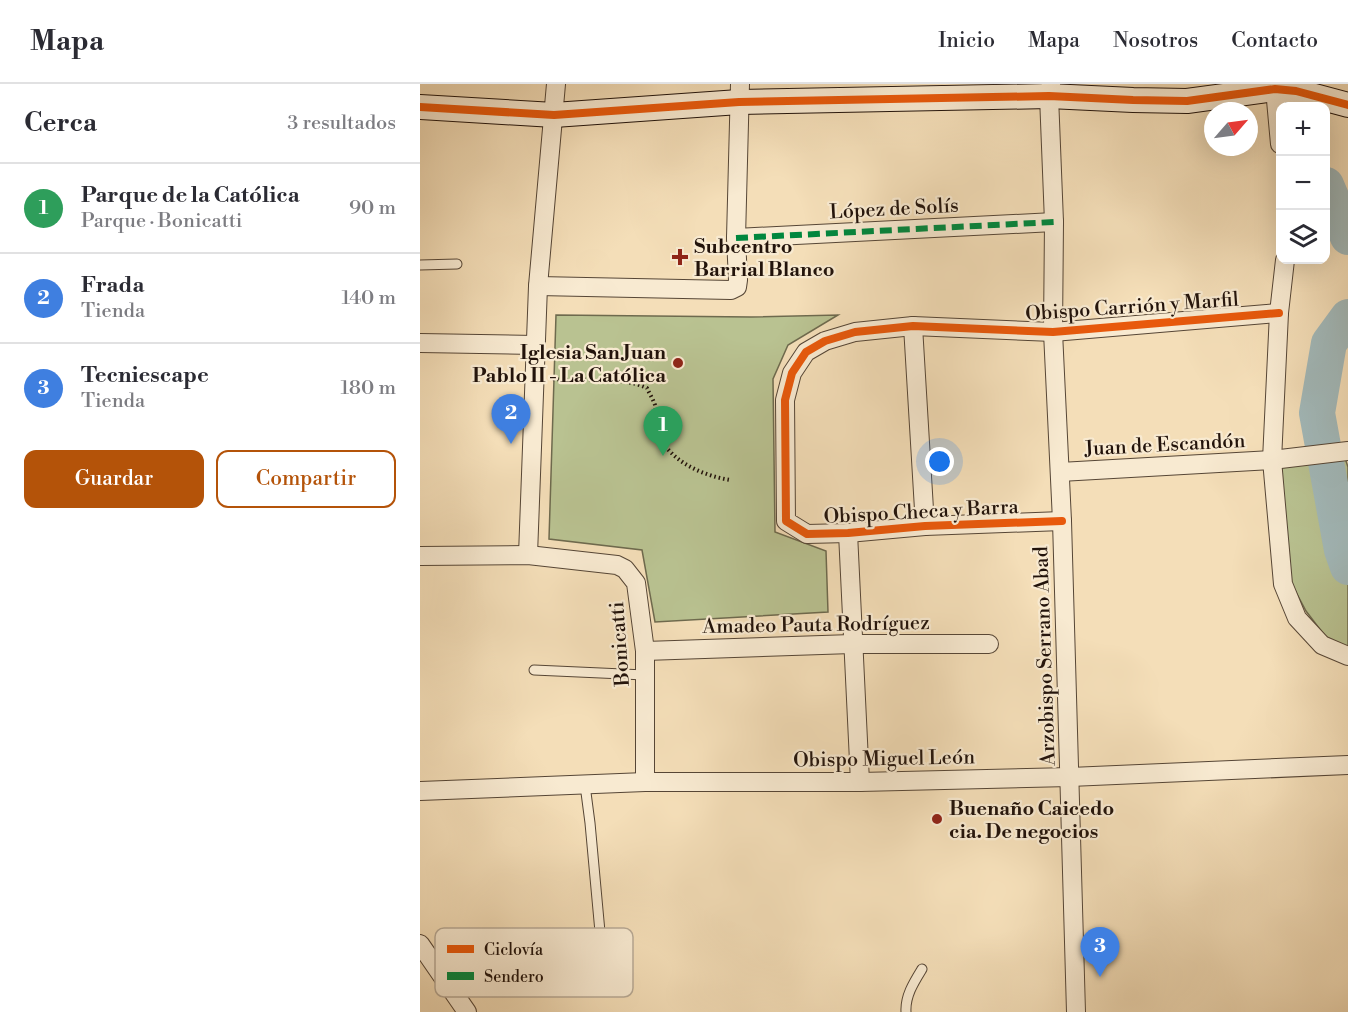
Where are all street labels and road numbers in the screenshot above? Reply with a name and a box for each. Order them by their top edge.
street label: López de Solís [829,194,959,225]
street label: Obispo Carrión y Marfil [1024,288,1240,327]
street label: Juan de Escandón [1083,429,1246,462]
street label: Obispo Checa y Barra [823,495,1020,530]
street label: Arzobispo Serrano Abad [1029,545,1062,767]
street label: Bonicatti [605,600,636,688]
street label: Amadeo Pauta Rodríguez [701,611,930,640]
street label: Obispo Miguel León [793,745,975,774]

